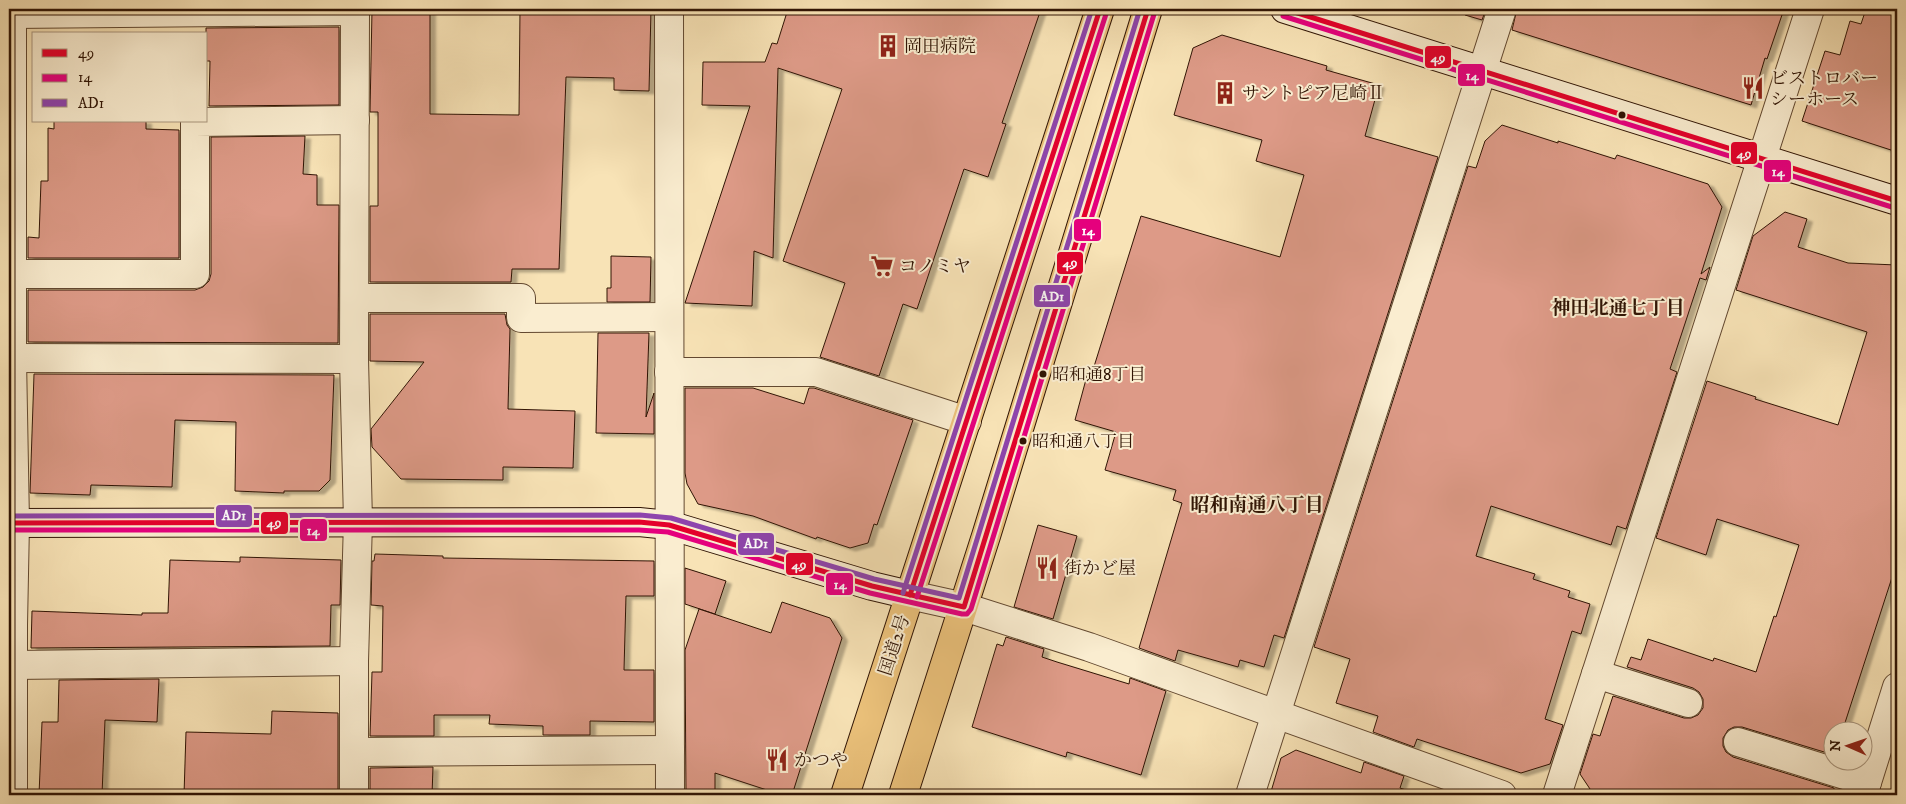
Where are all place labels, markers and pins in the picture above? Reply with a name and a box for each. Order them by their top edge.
building icon: 岡田病院 [875,33,901,59]
place label: 岡田病院 [904,36,976,58]
place label: ビストロバー シーホース [1770,68,1878,111]
restaurant icon: ビストロバー シーホース [1740,75,1766,101]
building icon: サントピア尼崎Ⅱ [1212,80,1238,106]
place label: サントピア尼崎Ⅱ [1242,83,1385,105]
unlabelled marker [1617,110,1627,120]
supermarket icon: コノミヤ [869,253,895,279]
place label: コノミヤ [899,256,971,278]
place label: 昭和通8丁目 [1052,364,1146,386]
marker: 昭和通8丁目 [1038,369,1048,379]
place label: 昭和通八丁目 [1032,431,1134,453]
marker: 昭和通八丁目 [1018,436,1028,446]
restaurant icon: 街かど屋 [1034,555,1060,581]
place label: 街かど屋 [1064,558,1136,580]
restaurant icon: かつや [764,747,790,773]
place label: かつや [794,750,848,772]

